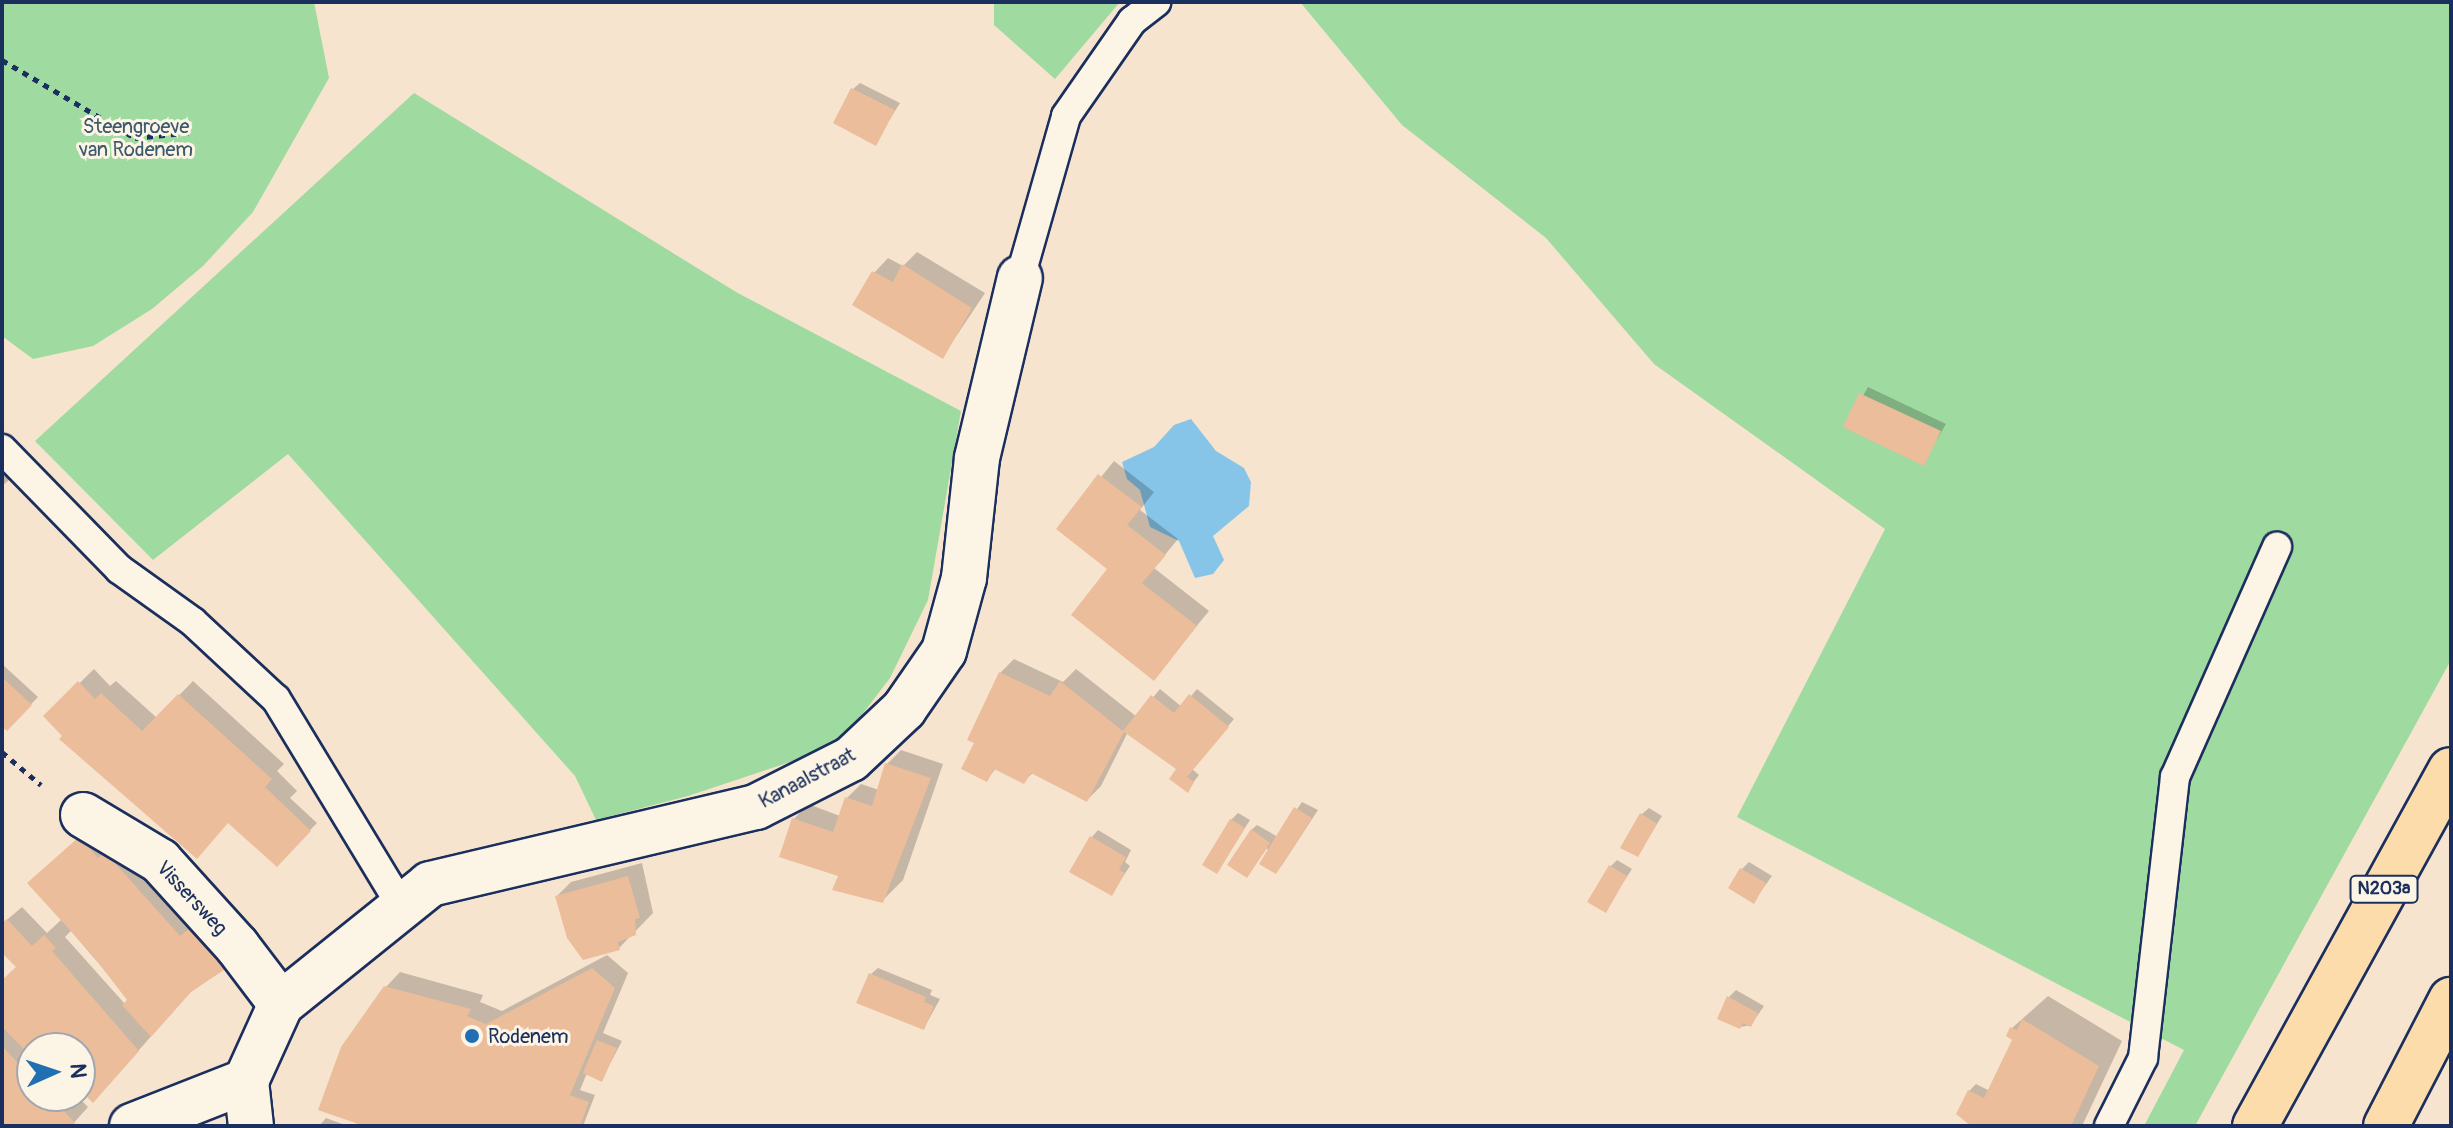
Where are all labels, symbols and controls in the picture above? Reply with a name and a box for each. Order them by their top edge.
park label: Steengroeve van Rodenem [79,114,193,161]
street label: Kanaalstraat [755,743,859,813]
street label: Vissersweg [152,856,232,940]
road number: N203a [2348,875,2420,903]
place label: Rodenem [488,1024,569,1048]
marker: Rodenem [463,1027,481,1045]
north arrow [16,1032,96,1112]
text: N [64,1063,92,1079]

